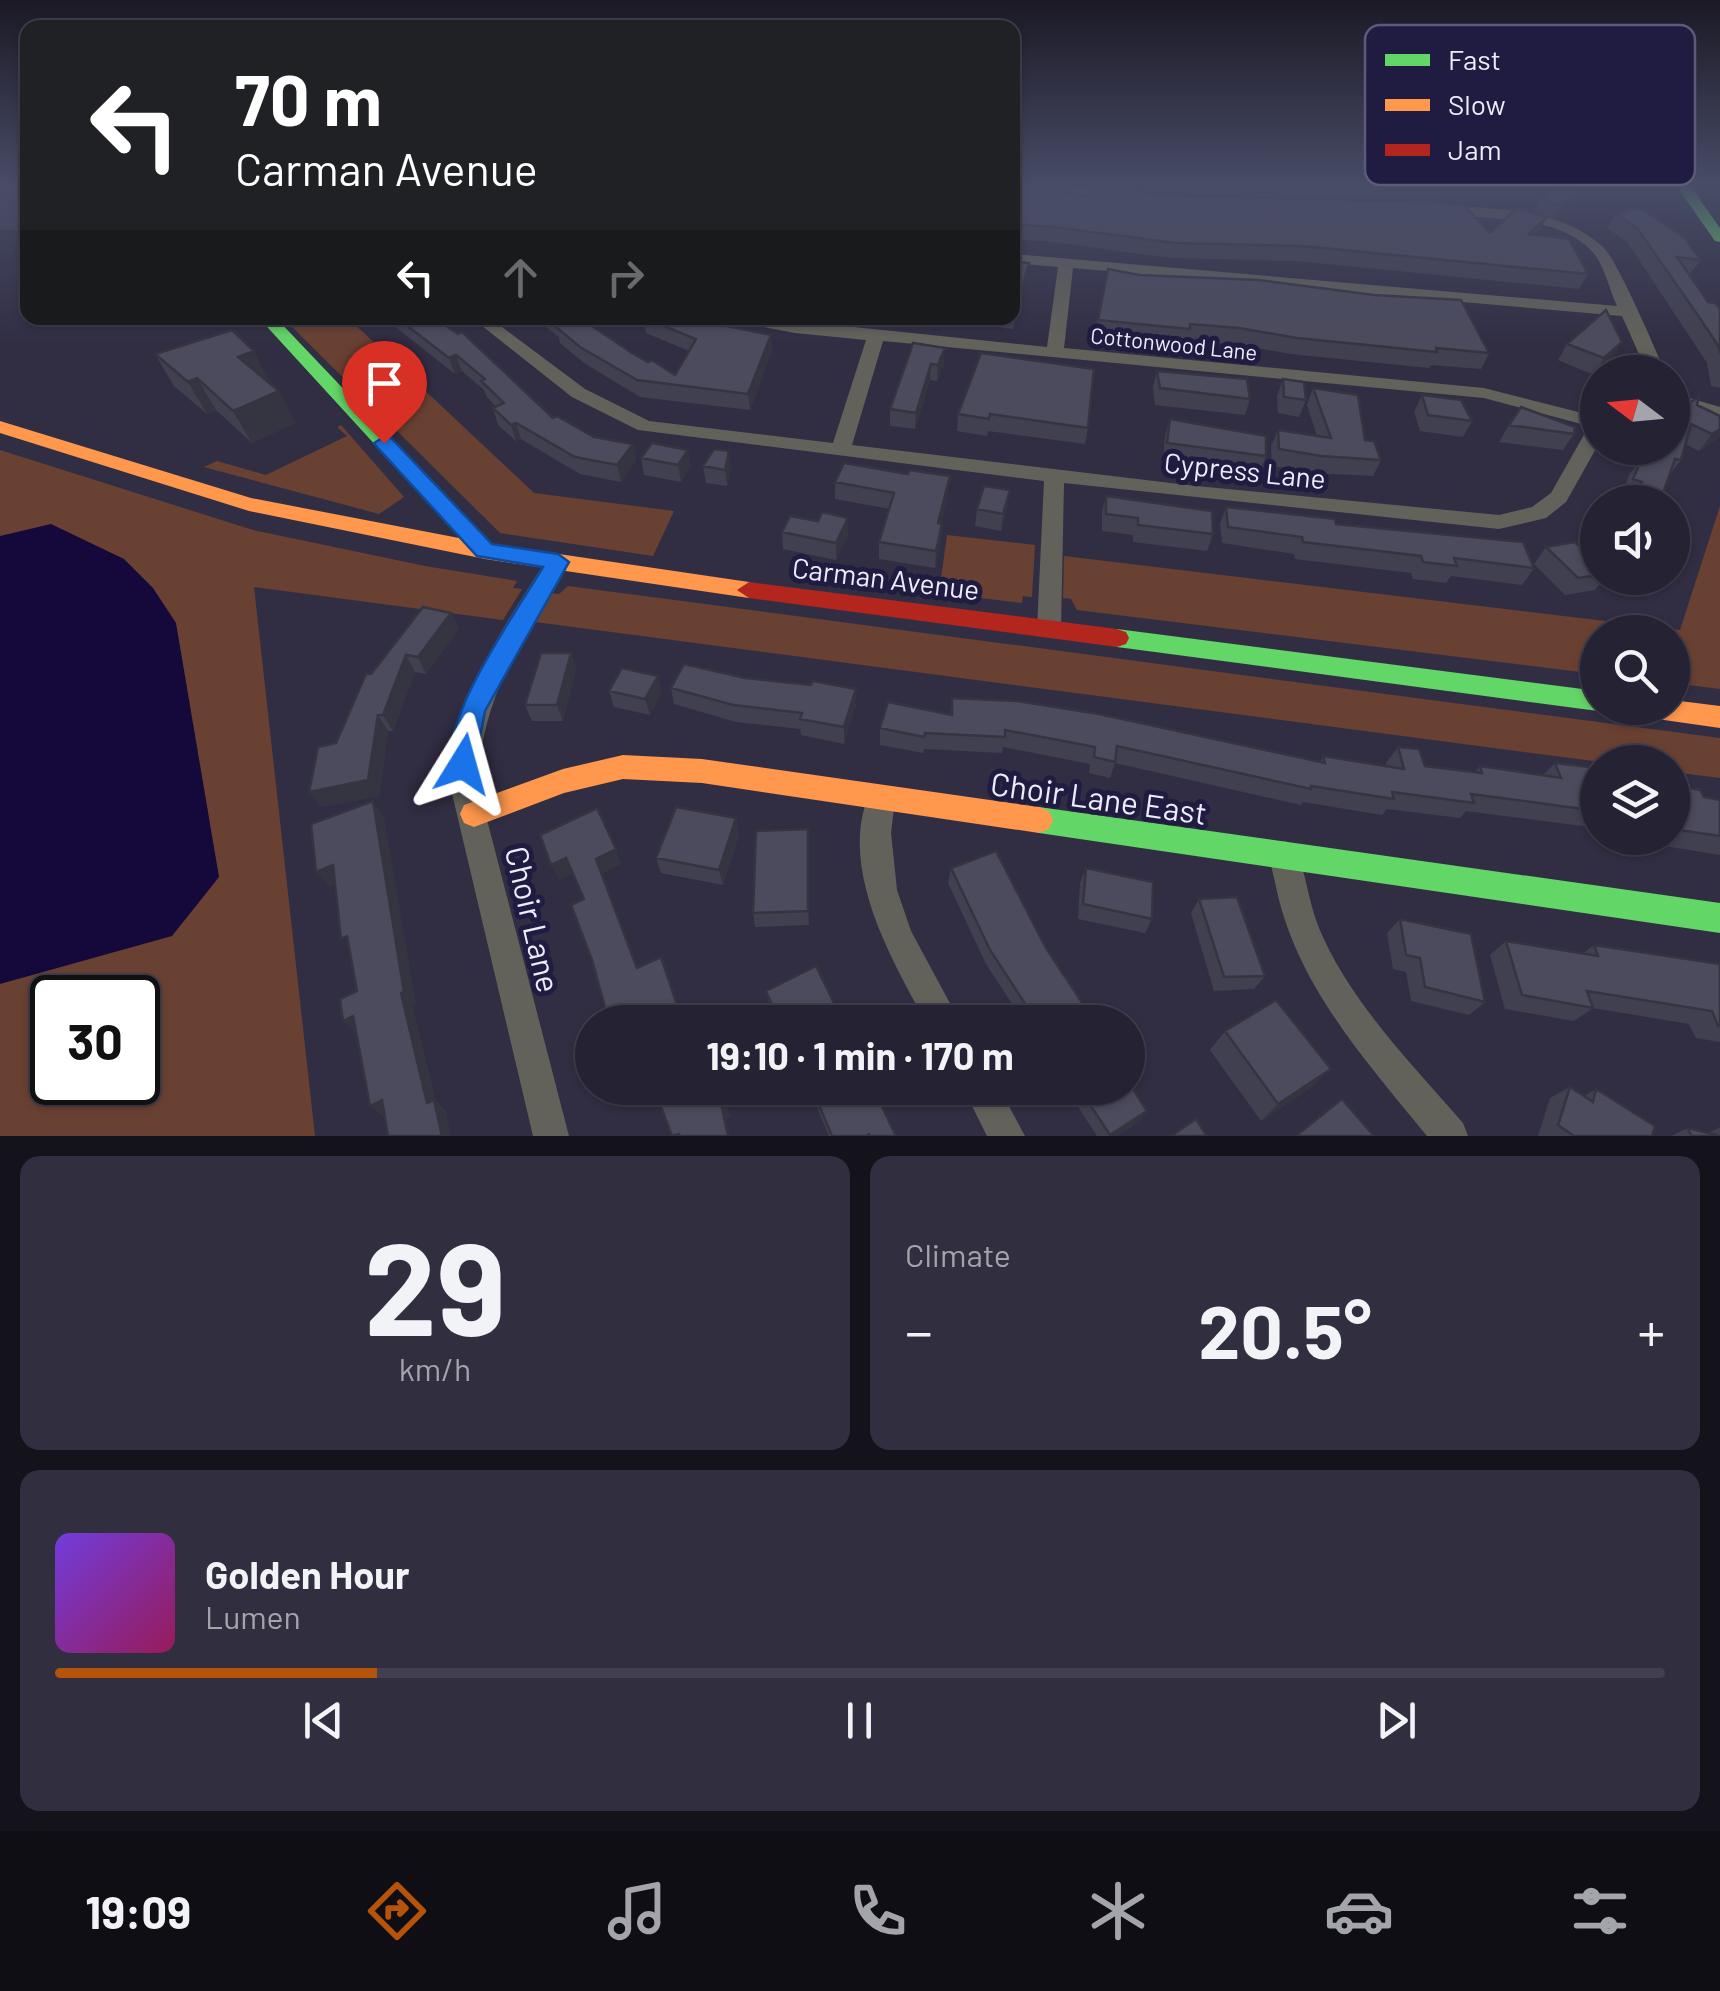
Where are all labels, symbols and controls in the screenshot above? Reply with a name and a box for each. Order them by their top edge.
legend [1365,25,1695,185]
text: Fast [1448,42,1501,76]
text: 70 m [235,56,382,140]
icon: left [70,60,200,190]
text: Slow [1448,87,1506,121]
text: Jam [1448,132,1502,166]
text: Carman Avenue [235,141,538,195]
icon: left [388,250,443,305]
icon: ahead [493,250,548,305]
icon: right [598,250,653,305]
street label: Cottonwood Lane [1089,321,1259,365]
pin [342,341,427,444]
north arrow [1580,355,1690,465]
map controls [1580,355,1690,855]
icon: arrive [357,356,412,411]
street label: Cypress Lane [1163,445,1327,495]
button: sound [1580,485,1690,595]
street label: Carman Avenue [790,550,982,606]
button: search [1580,615,1690,725]
position arrow [411,712,515,816]
button: layers [1580,745,1690,855]
street label: Choir Lane East [989,763,1209,831]
street label: Choir Lane [499,842,569,996]
speed limit sign: 30 [30,975,160,1105]
text: 19:10 · 1 min · 170 m [706,1032,1014,1078]
text: 29 [364,1206,506,1362]
text: Climate [905,1235,1011,1273]
text: 20.5° [1198,1284,1372,1374]
text: − [905,1297,933,1363]
text: + [1637,1297,1665,1363]
text: km/h [399,1349,471,1387]
text: Golden Hour [205,1551,410,1597]
text: Lumen [205,1597,301,1635]
icon: previous [296,1693,351,1748]
icon: pause [832,1693,887,1748]
icon: next [1369,1693,1424,1748]
icon: directions [362,1876,432,1946]
icon: music [602,1876,672,1946]
icon: phone [843,1876,913,1946]
icon: climate [1083,1876,1153,1946]
icon: car [1324,1876,1394,1946]
icon: filters [1565,1876,1635,1946]
text: 19:09 [85,1884,191,1938]

